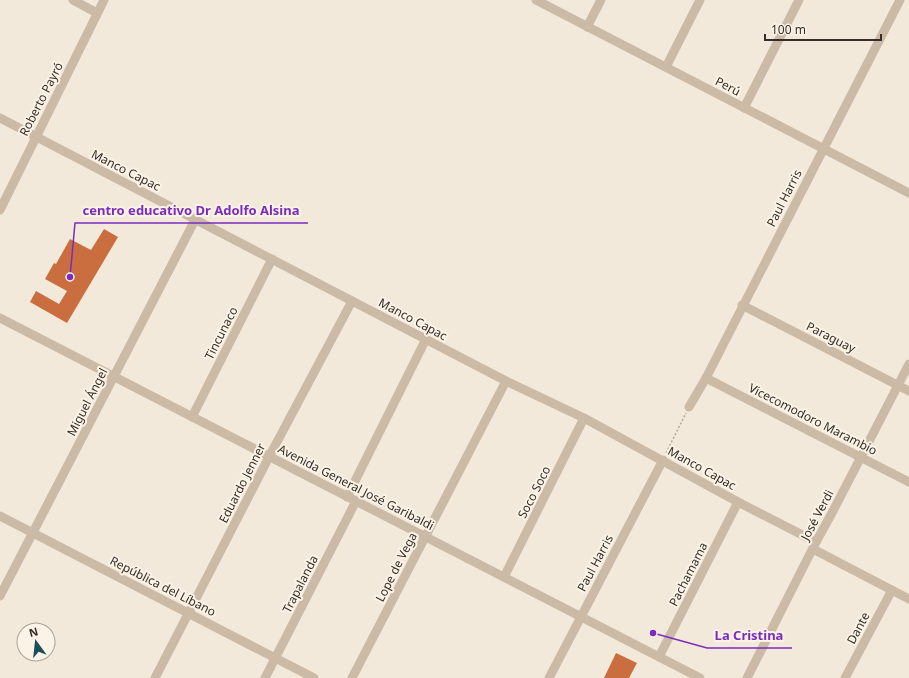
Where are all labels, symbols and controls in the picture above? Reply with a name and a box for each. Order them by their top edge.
scale bar [765,16,881,42]
text: 100 m [771,21,806,38]
street label: Roberto Payró [15,59,67,139]
street label: Perú [712,72,744,100]
street label: Manco Capac [89,145,164,195]
street label: Paul Harris [762,166,806,229]
callout: centro educativo Dr Adolfo Alsina [75,198,308,223]
text: centro educativo Dr Adolfo Alsina [83,201,299,219]
street label: Manco Capac [376,294,450,344]
street label: Tincunaco [200,304,242,362]
street label: Paraguay [803,317,859,357]
street label: Miguel Ángel [63,365,111,439]
street label: Vicecomodoro Marambio [746,379,880,459]
street label: Eduardo Jenner [215,440,269,526]
street label: Avenida General José Garibaldi [275,440,437,534]
street label: Manco Capac [665,442,739,494]
street label: Soco Soco [514,463,554,521]
street label: José Verdi [796,487,837,544]
street label: Lope de Vega [371,529,421,605]
street label: Paul Harris [573,531,617,594]
street label: Pachamama [665,539,711,609]
street label: República del Líbano [107,552,219,620]
street label: Trapalanda [278,552,322,616]
street label: Dante [843,609,874,647]
north arrow [16,622,56,662]
text: N [27,623,40,640]
callout: La Cristina [707,623,792,648]
text: La Cristina [715,626,783,644]

